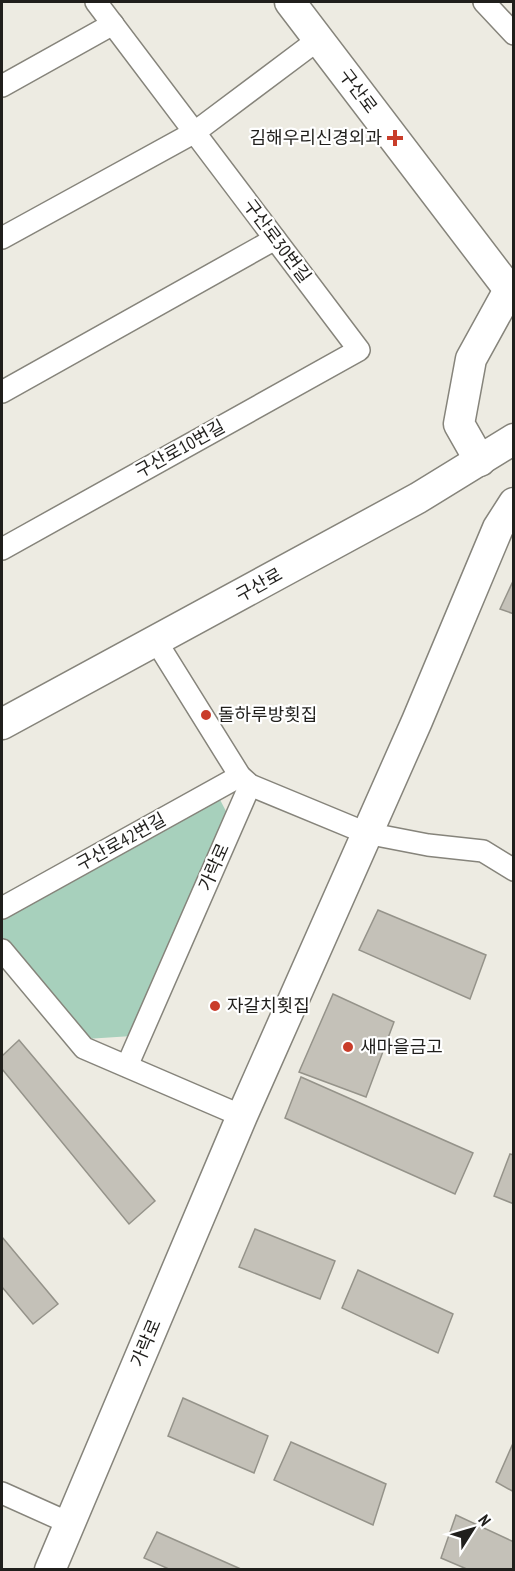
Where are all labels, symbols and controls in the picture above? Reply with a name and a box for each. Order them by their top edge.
street label: 구산로 [334,64,383,117]
place label: 김해우리신경외과 [250,126,382,149]
marker: 김해우리신경외과 [386,129,404,147]
street label: 구산로30번길 [238,194,316,287]
street label: 구산로10번길 [131,415,229,483]
street label: 구산로 [231,562,286,607]
place label: 돌하루방횟집 [218,703,317,726]
marker: 돌하루방횟집 [199,708,213,722]
street label: 구산로42번길 [72,808,170,876]
street label: 가락로 [193,839,234,894]
place label: 자갈치횟집 [227,994,310,1017]
marker: 자갈치횟집 [208,999,222,1013]
place label: 새마을금고 [360,1035,443,1058]
marker: 새마을금고 [341,1040,355,1054]
street label: 가락로 [125,1315,166,1370]
north arrow [443,1499,503,1559]
text: N [474,1511,496,1529]

